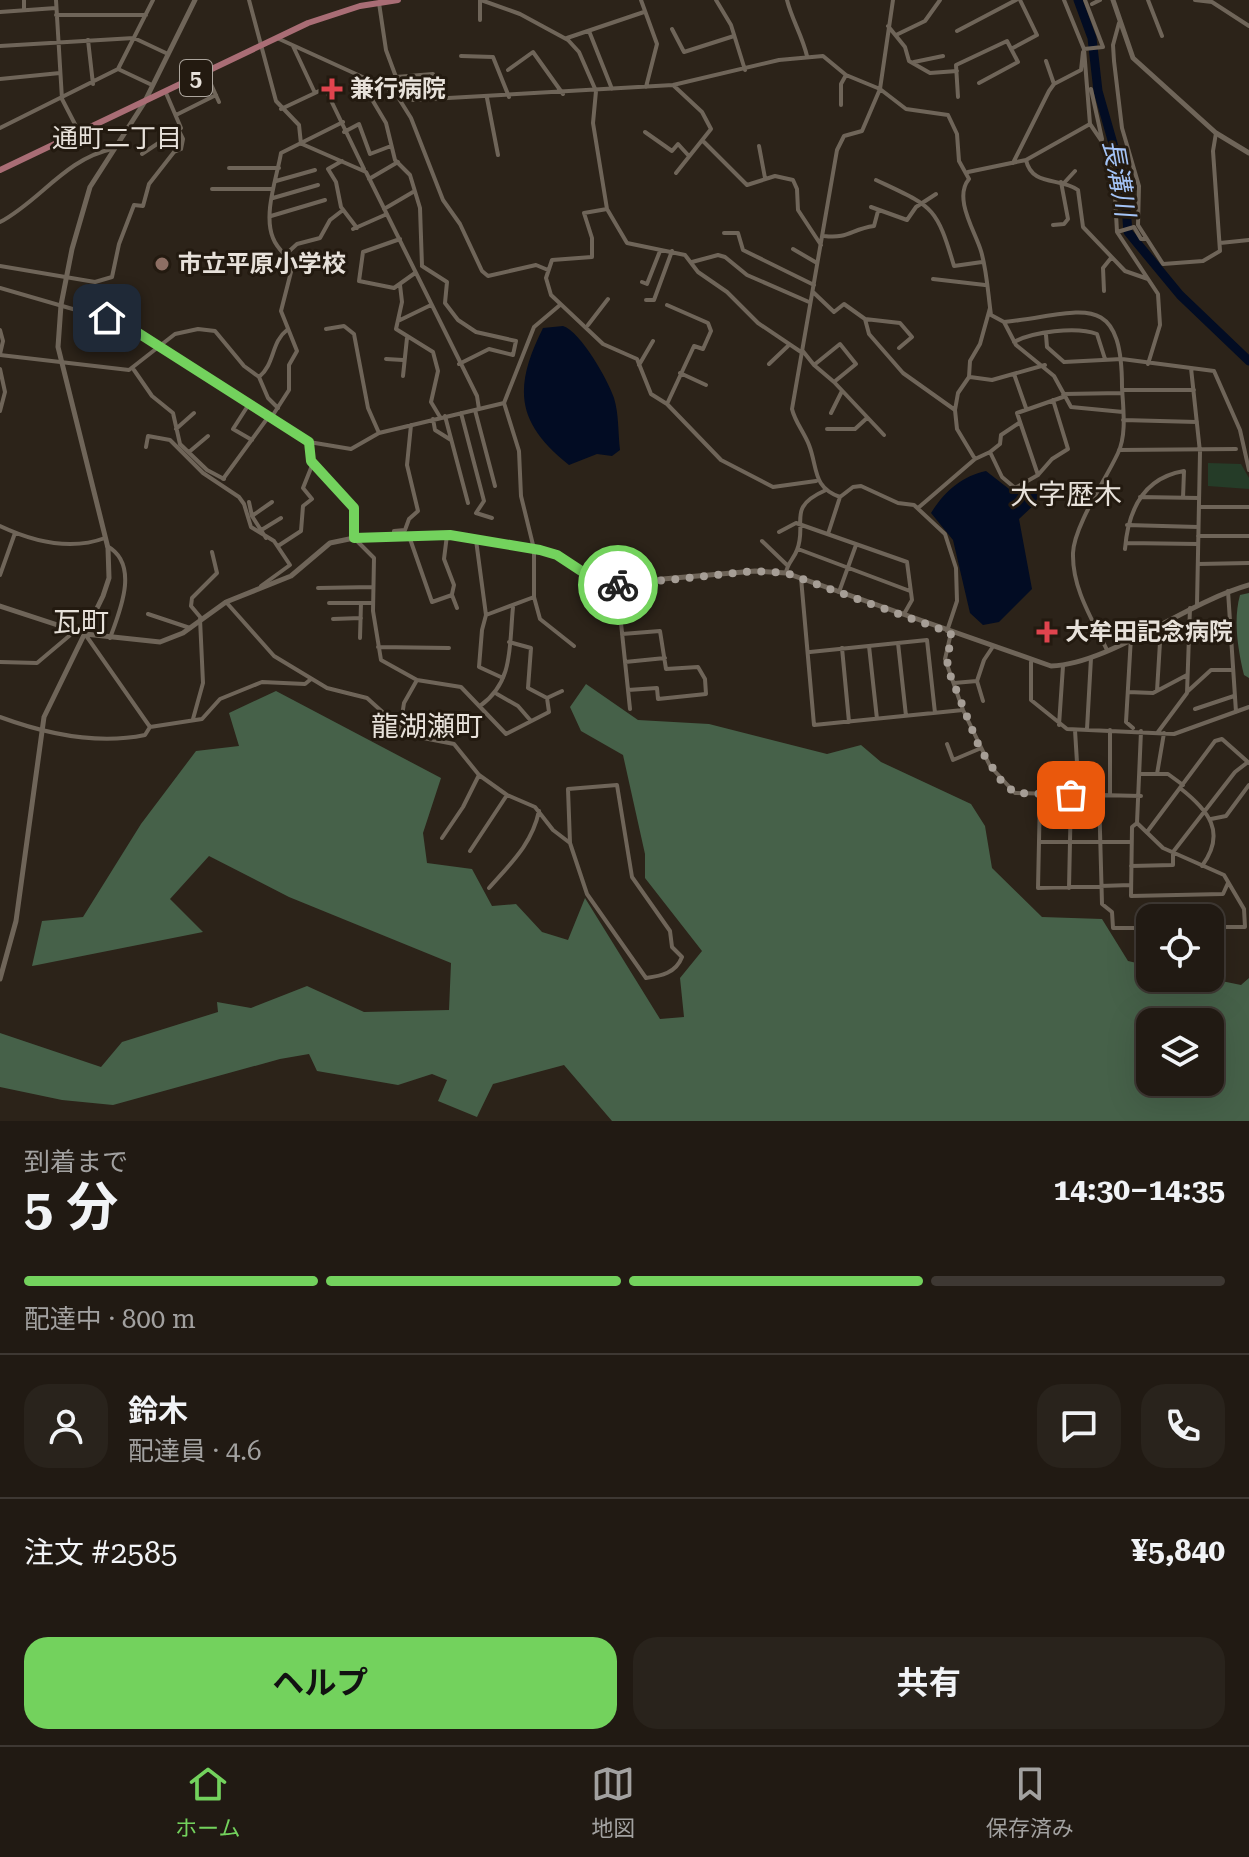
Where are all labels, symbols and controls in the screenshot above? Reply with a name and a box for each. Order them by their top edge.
road number: 5 [180,60,212,96]
place label: 兼行病院 [350,75,446,103]
marker: 兼行病院 [321,78,343,100]
district label: 通町二丁目 [52,123,182,153]
water label: 長溝川 [1097,137,1141,222]
place label: 市立平原小学校 [178,250,346,278]
marker: 市立平原小学校 [153,255,171,273]
pin [73,284,141,352]
icon: home [85,296,129,340]
district label: 大字歴木 [1010,478,1122,511]
courier [578,545,658,625]
icon: bike [596,563,640,607]
district label: 瓦町 [53,606,109,639]
place label: 大牟田記念病院 [1065,618,1233,646]
marker: 大牟田記念病院 [1036,621,1058,643]
district label: 龍湖瀬町 [371,710,483,743]
pin [1037,761,1105,829]
icon: bag [1049,773,1093,817]
map controls [1136,904,1224,1096]
button: locate [1136,904,1224,992]
button: layers [1136,1008,1224,1096]
text: 到着まで [24,1147,128,1177]
text: 14:30–14:35 [1053,1172,1225,1207]
text: 5 分 [24,1177,118,1238]
text: 配達中 · 800 m [24,1304,196,1334]
button: person [24,1384,108,1468]
button: chat [1037,1384,1121,1468]
button: phone [1141,1384,1225,1468]
text: 鈴木 [128,1393,188,1428]
text: 配達員 · 4.6 [128,1436,262,1466]
text: ¥5,840 [1131,1533,1225,1568]
text: 注文 #2585 [24,1535,178,1570]
button: ヘルプ [24,1637,617,1729]
button: 共有 [633,1637,1225,1729]
tab: ホーム [175,1762,241,1842]
tab: 地図 [591,1762,635,1842]
tab: 保存済み [986,1762,1074,1842]

